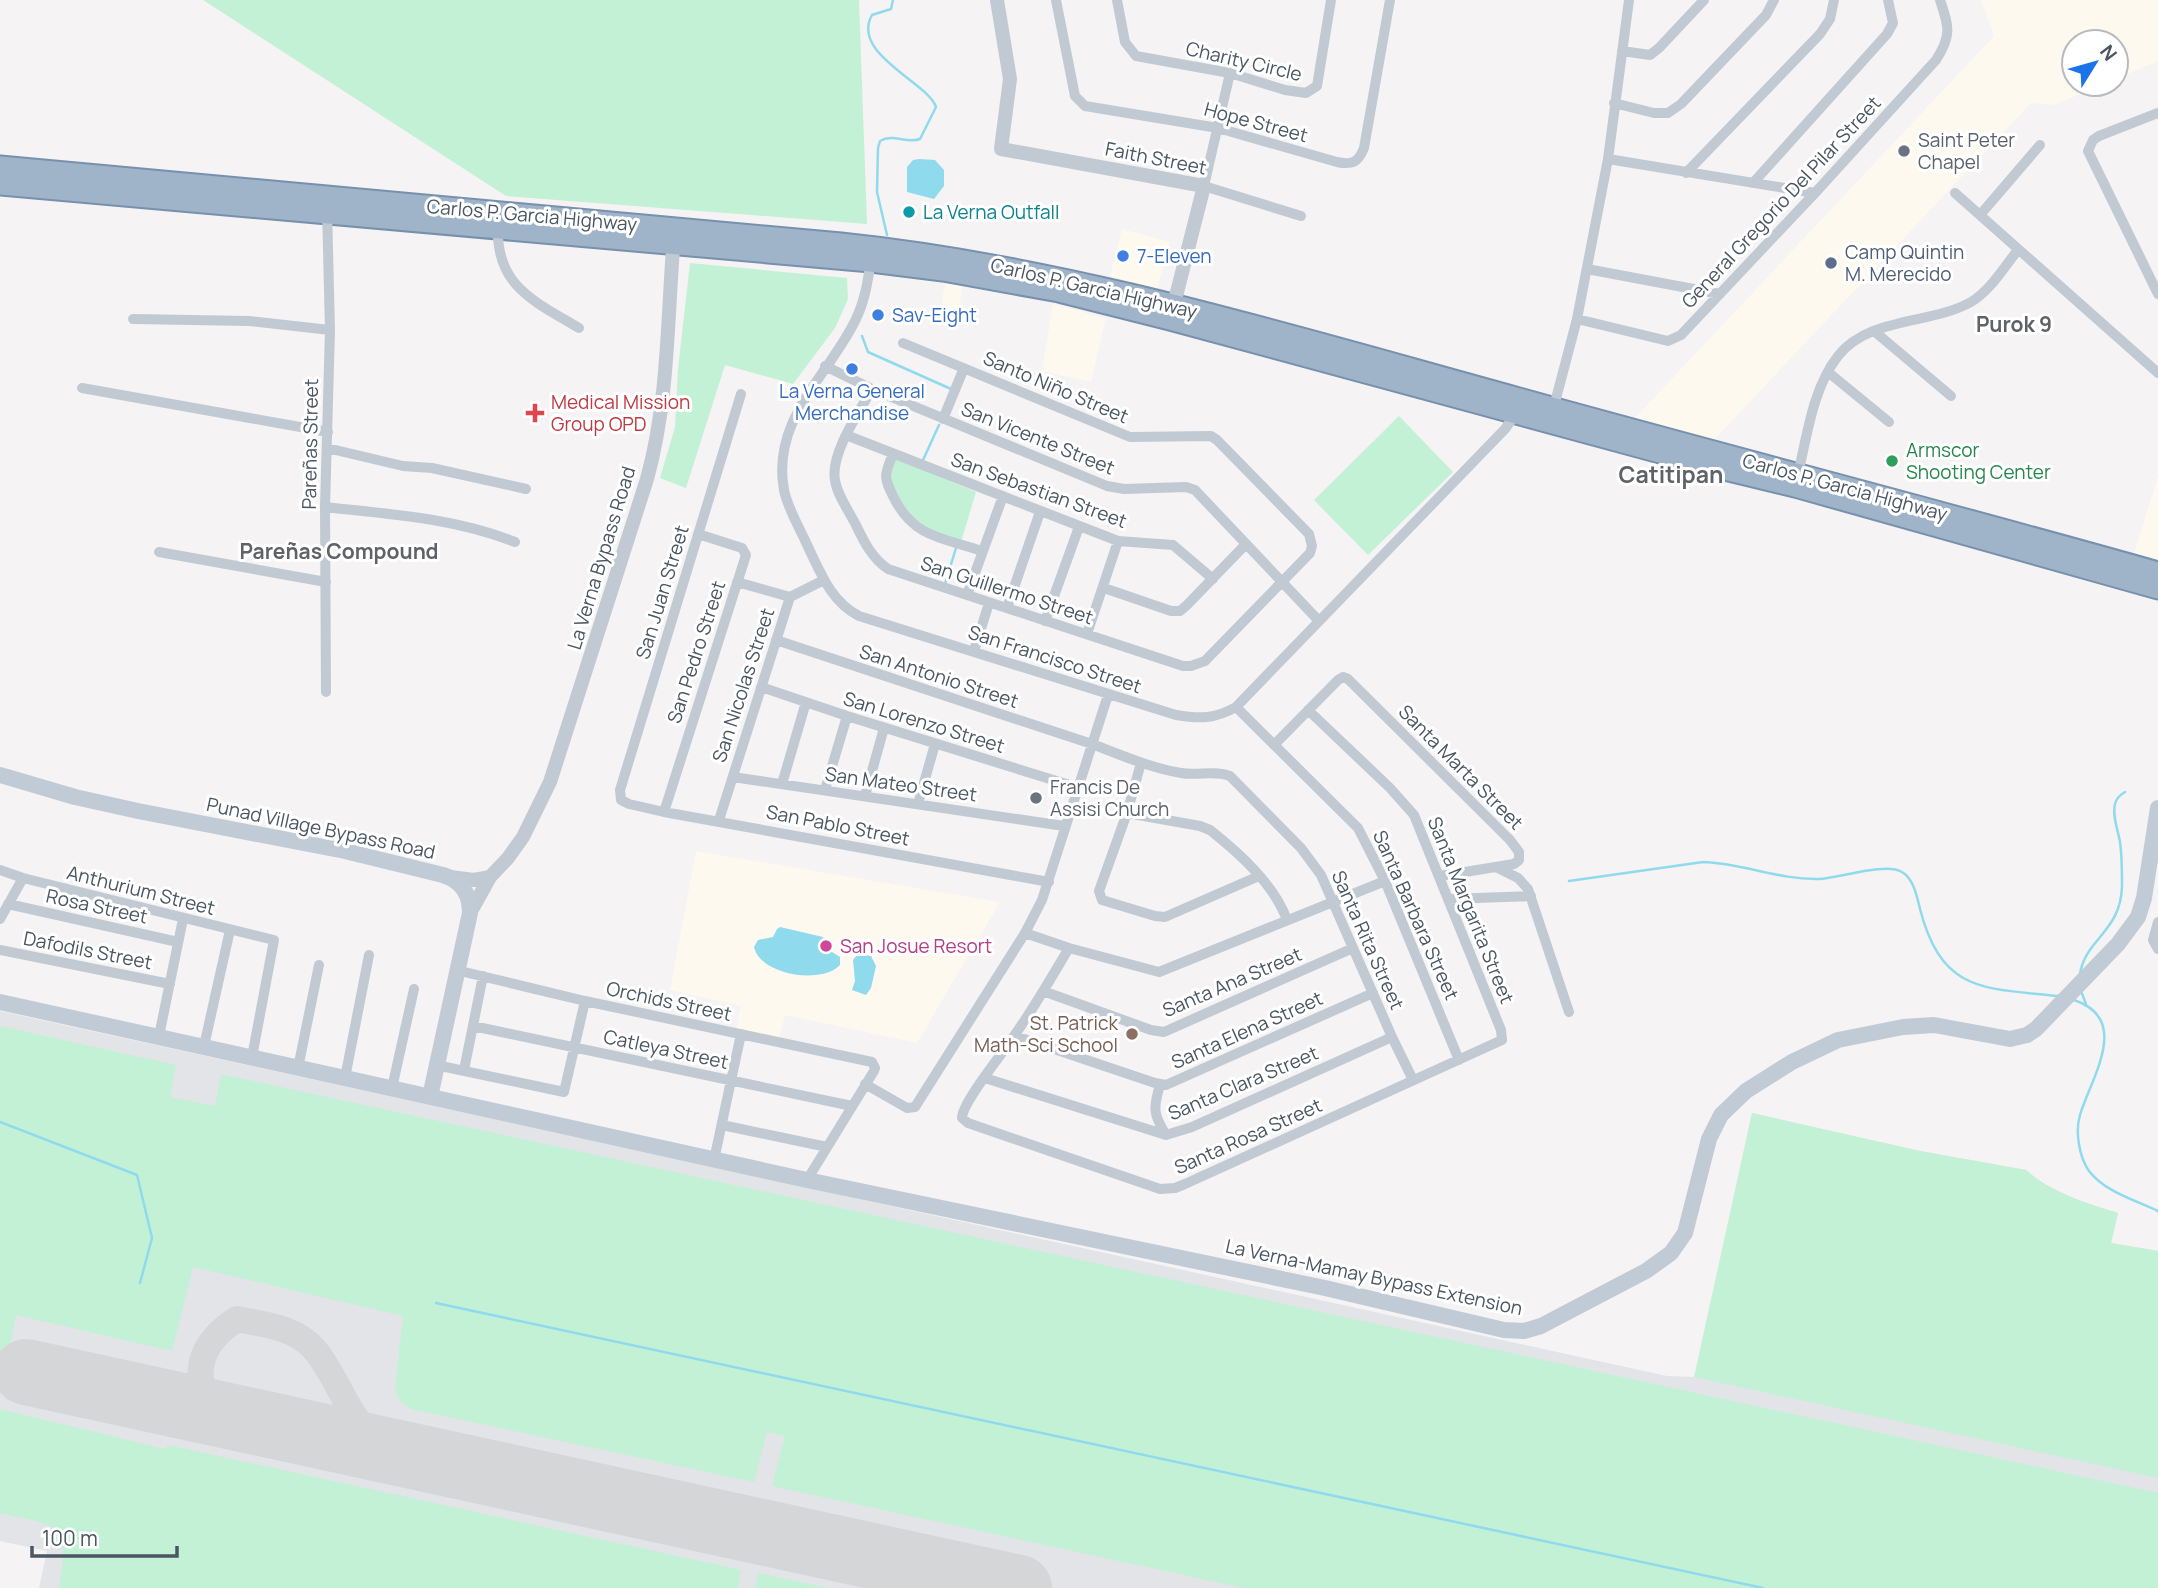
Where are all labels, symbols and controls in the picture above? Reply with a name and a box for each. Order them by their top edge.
north arrow [2060,28,2130,98]
street label: Charity Circle [1183,35,1305,87]
text: N [2094,39,2123,66]
street label: General Gregorio Del Pilar Street [1676,90,1886,314]
street label: Hope Street [1201,96,1311,148]
place label: Saint Peter Chapel [1918,127,2015,175]
street label: Faith Street [1103,135,1209,181]
marker: Saint Peter Chapel [1896,143,1912,159]
street label: Carlos P. Garcia Highway [426,193,638,237]
place label: La Verna Outfall [923,199,1060,225]
marker: La Verna Outfall [901,204,917,220]
place label: Camp Quintin M. Merecido [1845,239,1964,287]
place label: 7-Eleven [1137,243,1212,269]
marker: 7-Eleven [1115,248,1131,264]
street label: Carlos P. Garcia Highway [988,252,1200,324]
marker: Camp Quintin M. Merecido [1823,255,1839,271]
place label: Sav-Eight [892,302,977,328]
marker: Sav-Eight [870,307,886,323]
district label: Purok 9 [1976,310,2052,338]
street label: Santo Niño Street [979,345,1133,429]
marker: La Verna General Merchandise [844,361,860,377]
street label: Pareñas Street [296,378,324,510]
place label: La Verna General Merchandise [779,378,925,426]
place label: Medical Mission Group OPD [551,389,690,437]
street label: San Vicente Street [957,395,1119,481]
marker: Medical Mission Group OPD [525,403,545,423]
place label: Armscor Shooting Center [1906,437,2051,485]
street label: San Sebastian Street [947,446,1131,534]
street label: Carlos P. Garcia Highway [1740,447,1950,527]
marker: Armscor Shooting Center [1884,453,1900,469]
district label: Catitipan [1619,458,1723,490]
street label: La Verna Bypass Road [561,463,641,653]
street label: San Juan Street [629,522,695,662]
district label: Pareñas Compound [239,537,439,565]
street label: San Guillermo Street [917,550,1097,630]
street label: San Pedro Street [661,577,731,727]
street label: San Nicolas Street [706,604,780,766]
street label: San Francisco Street [965,619,1145,699]
street label: San Antonio Street [856,638,1022,714]
street label: San Lorenzo Street [840,685,1008,759]
street label: Santa Marta Street [1393,699,1529,835]
street label: San Mateo Street [823,760,979,808]
place label: Francis De Assisi Church [1050,774,1169,822]
marker: Francis De Assisi Church [1028,790,1044,806]
street label: Punad Village Bypass Road [204,791,438,865]
street label: San Pablo Street [764,798,912,852]
street label: Santa Margarita Street [1422,813,1520,1007]
street label: Santa Barbara Street [1367,826,1465,1004]
street label: Anthurium Street [64,859,218,921]
street label: Santa Rita Street [1326,866,1410,1014]
street label: Rosa Street [44,883,150,929]
street label: Dafodils Street [21,925,155,975]
place label: San Josue Resort [840,933,992,959]
marker: San Josue Resort [818,938,834,954]
street label: Santa Ana Street [1158,941,1306,1023]
street label: Orchids Street [604,975,734,1027]
street label: Santa Elena Street [1167,985,1327,1075]
place label: St. Patrick Math-Sci School [974,1010,1119,1058]
street label: Catleya Street [601,1023,731,1075]
marker: St. Patrick Math-Sci School [1124,1026,1140,1042]
street label: Santa Clara Street [1164,1040,1322,1126]
street label: Santa Rosa Street [1170,1092,1326,1180]
street label: La Verna-Mamay Bypass Extension [1223,1233,1525,1321]
scale bar [32,1514,177,1558]
text: 100 m [42,1524,98,1552]

